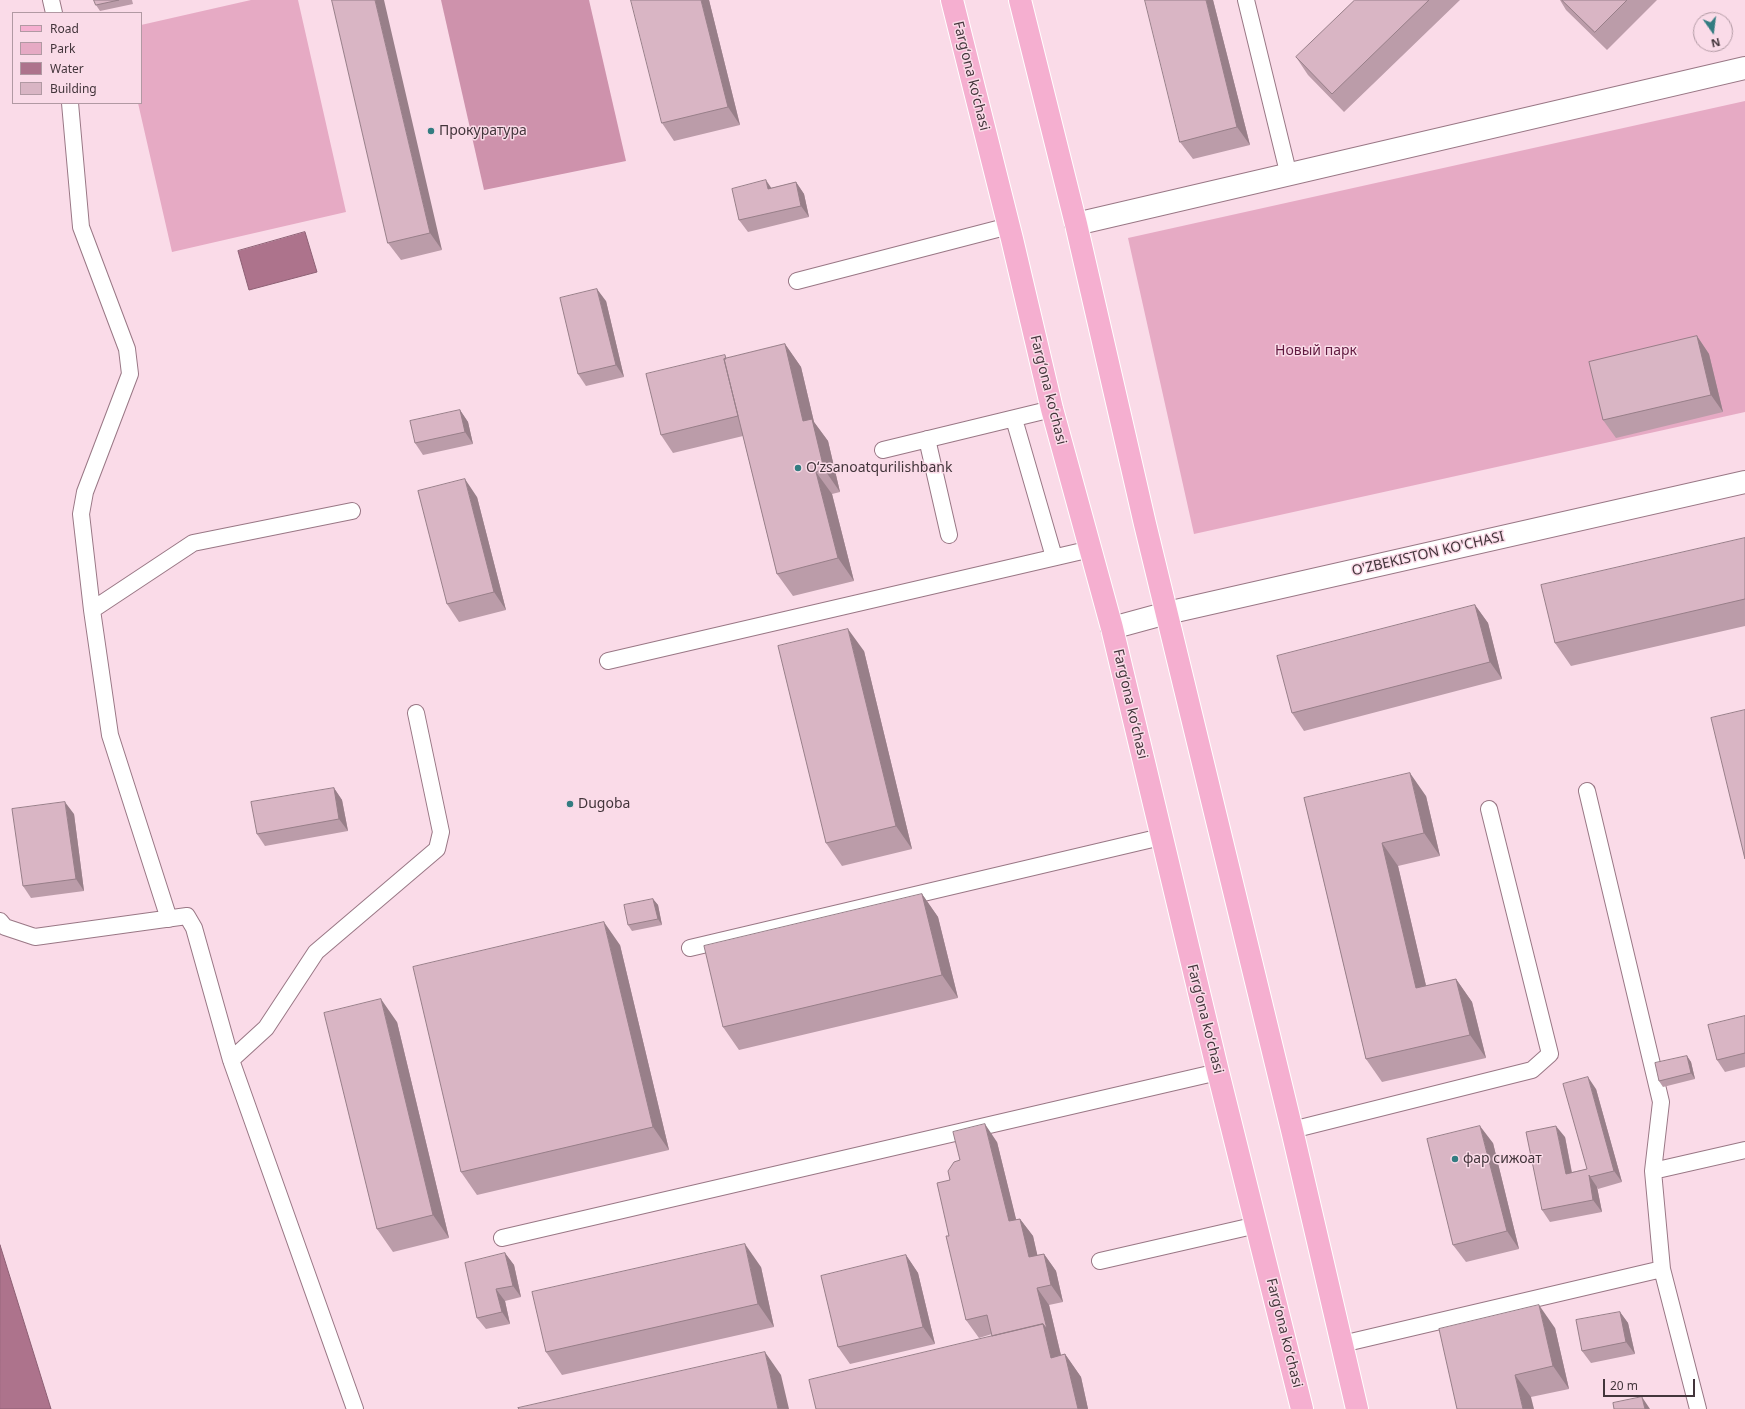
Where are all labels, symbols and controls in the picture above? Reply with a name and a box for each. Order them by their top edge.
legend [12,12,142,104]
north arrow [1693,12,1733,52]
street label: Fargʻona koʻchasi [949,19,993,133]
text: Road [50,20,79,37]
text: N [1710,35,1722,52]
text: Park [50,40,75,57]
text: Water [50,60,84,77]
text: Building [50,80,97,97]
place label: Прокуратура [439,123,527,139]
marker: Прокуратура [426,126,436,136]
street label: Fargʻona koʻchasi [1026,333,1070,447]
park label: Новый парк [1275,343,1357,359]
place label: Oʻzsanoatqurilishbank [806,460,952,476]
marker: Oʻzsanoatqurilishbank [793,463,803,473]
street label: O'ZBEKISTON KO'CHASI [1350,528,1506,580]
street label: Fargʻona koʻchasi [1109,647,1151,761]
place label: Dugoba [578,796,630,812]
marker: Dugoba [565,799,575,809]
street label: Fargʻona koʻchasi [1183,962,1227,1076]
place label: фар сижоат [1463,1151,1542,1167]
marker: фар сижоат [1450,1154,1460,1164]
street label: Fargʻona koʻchasi [1262,1276,1306,1390]
scale bar [1605,1371,1697,1397]
text: 20 m [1610,1377,1638,1394]

